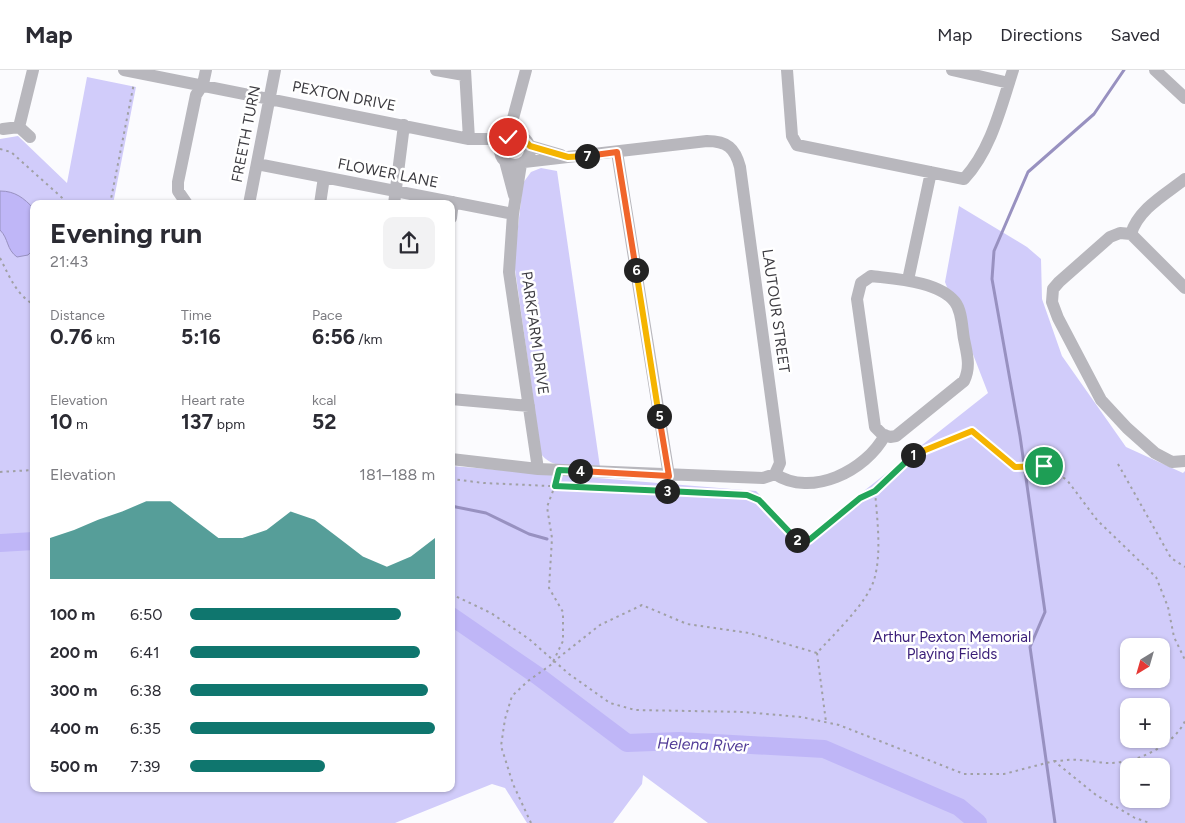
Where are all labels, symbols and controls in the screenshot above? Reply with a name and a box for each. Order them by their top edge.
text: Map [25,20,73,49]
text: Map [937,24,972,46]
text: Directions [1000,24,1082,46]
text: Saved [1110,24,1160,46]
street label: PEXTON DRIVE [291,77,397,115]
street label: FREETH TURN [228,84,264,184]
pin [487,116,529,158]
icon: check [494,123,522,151]
pin: 7 [574,144,600,168]
text: 7 [584,148,591,165]
street label: FLOWER LANE [336,154,440,192]
text: Evening run [50,216,202,250]
button: share [383,217,435,269]
street label: LAUTOUR STREET [758,248,794,375]
text: 21:43 [50,252,88,271]
pin: 6 [624,258,648,282]
text: 6 [632,262,641,279]
street label: PARKFARM DRIVE [517,270,553,396]
text: Distance [50,307,105,324]
text: Time [181,307,212,324]
text: Pace [312,307,342,324]
text: 0.76 [50,324,93,349]
text: 5:16 [181,324,221,349]
text: 6:56 [312,324,355,349]
text: km [93,331,115,348]
text: /km [355,331,383,348]
text: Elevation [50,392,108,409]
text: Heart rate [181,392,245,409]
text: kcal [312,392,336,409]
pin: 5 [646,404,672,428]
text: 5 [655,408,664,425]
text: 10 [50,409,72,434]
text: 137 [181,409,213,434]
text: 52 [312,409,336,434]
text: m [72,416,88,433]
text: bpm [213,416,245,433]
pin: 1 [900,442,926,468]
pin [1023,445,1065,487]
text: 1 [911,447,916,464]
icon: arrive [1030,452,1058,480]
pin: 4 [568,458,592,484]
text: 4 [576,463,585,480]
text: Elevation [50,465,116,484]
text: 181–188 m [359,465,435,484]
pin: 3 [654,478,680,504]
text: 3 [664,483,671,500]
pin: 2 [784,528,810,552]
text: 2 [793,532,802,549]
text: 100 m [50,605,95,624]
text: 6:50 [130,605,163,624]
park label: Arthur Pexton Memorial Playing Fields [873,628,1031,663]
north arrow [1120,638,1170,688]
map controls [1120,638,1170,808]
text: 200 m [50,643,98,662]
text: 6:41 [130,643,160,662]
text: 300 m [50,681,97,700]
text: 6:38 [130,681,162,700]
button: + [1120,698,1170,748]
text: 400 m [50,719,99,738]
text: 6:35 [130,719,161,738]
water label: Helena River [657,733,750,756]
text: 500 m [50,757,98,776]
text: 7:39 [130,757,160,776]
button: − [1120,758,1170,808]

